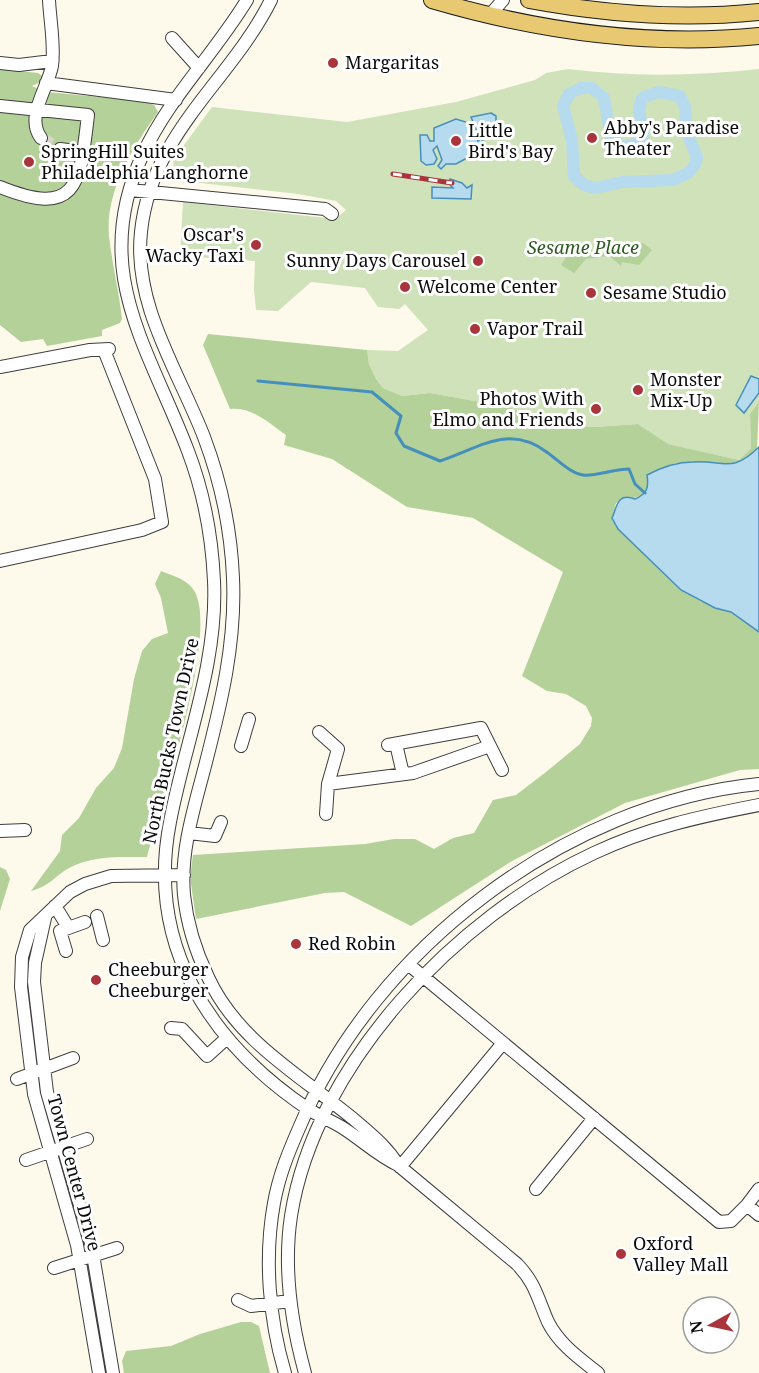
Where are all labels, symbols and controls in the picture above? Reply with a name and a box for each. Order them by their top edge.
place label: Margaritas [345,50,439,74]
marker: Margaritas [326,56,340,70]
place label: Abby's Paradise Theater [604,115,739,160]
place label: Little Bird's Bay [468,118,554,163]
marker: Abby's Paradise Theater [585,131,599,145]
marker: Little Bird's Bay [449,134,463,148]
place label: SpringHill Suites Philadelphia Langhorne [41,139,248,184]
marker: SpringHill Suites Philadelphia Langhorne [22,155,36,169]
place label: Oscar's Wacky Taxi [145,222,244,267]
park label: Sesame Place [527,235,639,259]
marker: Oscar's Wacky Taxi [249,238,263,252]
place label: Sunny Days Carousel [286,248,466,272]
marker: Sunny Days Carousel [471,254,485,268]
place label: Welcome Center [417,274,558,298]
marker: Welcome Center [398,280,412,294]
place label: Sesame Studio [603,280,727,304]
marker: Sesame Studio [584,286,598,300]
place label: Vapor Trail [487,316,584,340]
marker: Vapor Trail [468,322,482,336]
place label: Monster Mix-Up [650,367,722,412]
marker: Monster Mix-Up [631,383,645,397]
place label: Photos With Elmo and Friends [432,386,584,431]
marker: Photos With Elmo and Friends [589,402,603,416]
street label: North Bucks Town Drive [136,636,204,846]
place label: Red Robin [308,931,396,955]
marker: Red Robin [289,937,303,951]
place label: Cheeburger Cheeburger [108,957,209,1002]
marker: Cheeburger Cheeburger [89,973,103,987]
street label: Town Center Drive [43,1092,107,1254]
place label: Oxford Valley Mall [633,1231,728,1276]
marker: Oxford Valley Mall [614,1247,628,1261]
north arrow [681,1295,741,1355]
text: N [684,1319,708,1335]

